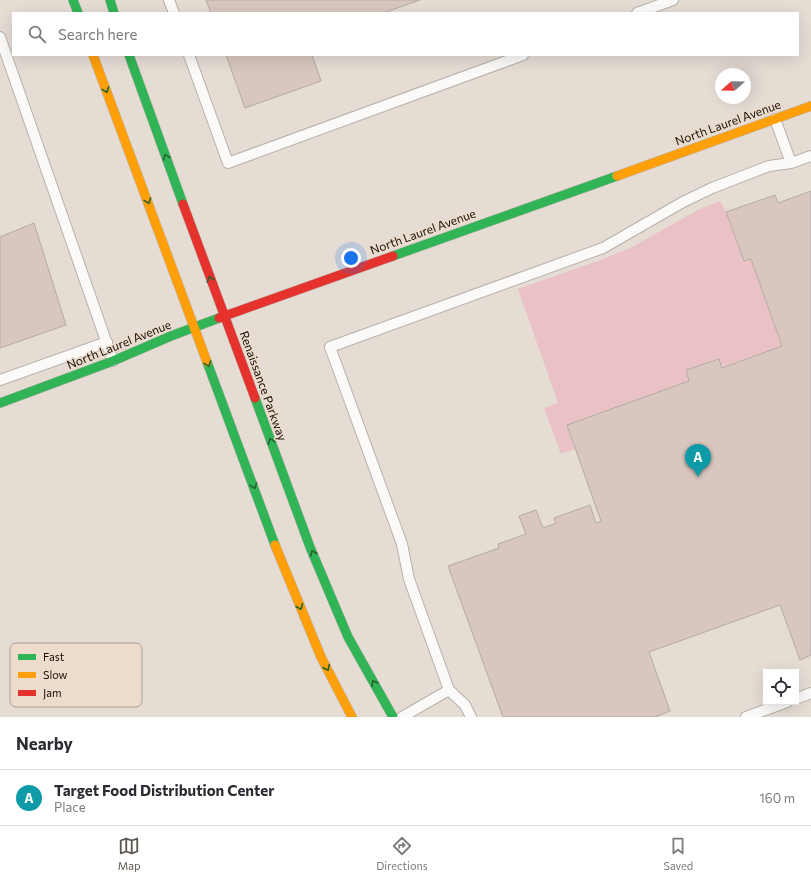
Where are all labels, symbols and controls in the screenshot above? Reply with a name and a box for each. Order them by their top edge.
search box [12,12,799,56]
icon: search [26,23,48,45]
text: Search here [58,25,137,43]
north arrow [715,68,751,104]
one-way arrow [102,86,110,93]
street label: North Laurel Avenue [673,96,782,148]
one-way arrow [162,153,171,160]
one-way arrow [143,197,151,204]
street label: North Laurel Avenue [368,205,477,257]
your location [341,248,361,268]
one-way arrow [207,276,215,283]
street label: North Laurel Avenue [64,317,173,371]
street label: Renaissance Parkway [238,329,290,442]
one-way arrow [204,360,212,367]
one-way arrow [267,437,275,444]
pin: A [685,444,711,477]
one-way arrow [249,482,257,489]
one-way arrow [309,550,317,557]
one-way arrow [295,603,303,611]
legend [10,643,142,707]
text: Fast [43,650,65,663]
one-way arrow [322,664,330,671]
text: Slow [43,668,68,681]
map controls [763,669,799,705]
button: locate [763,669,799,705]
one-way arrow [371,680,378,687]
text: Jam [43,686,62,700]
text: Nearby [16,733,73,754]
text: Target Food Distribution Center [54,781,274,799]
text: A [24,790,34,806]
text: 160 m [759,790,795,806]
text: Place [54,799,86,815]
tab: Map [118,835,141,872]
tab: Directions [376,835,428,872]
tab: Saved [663,835,693,872]

